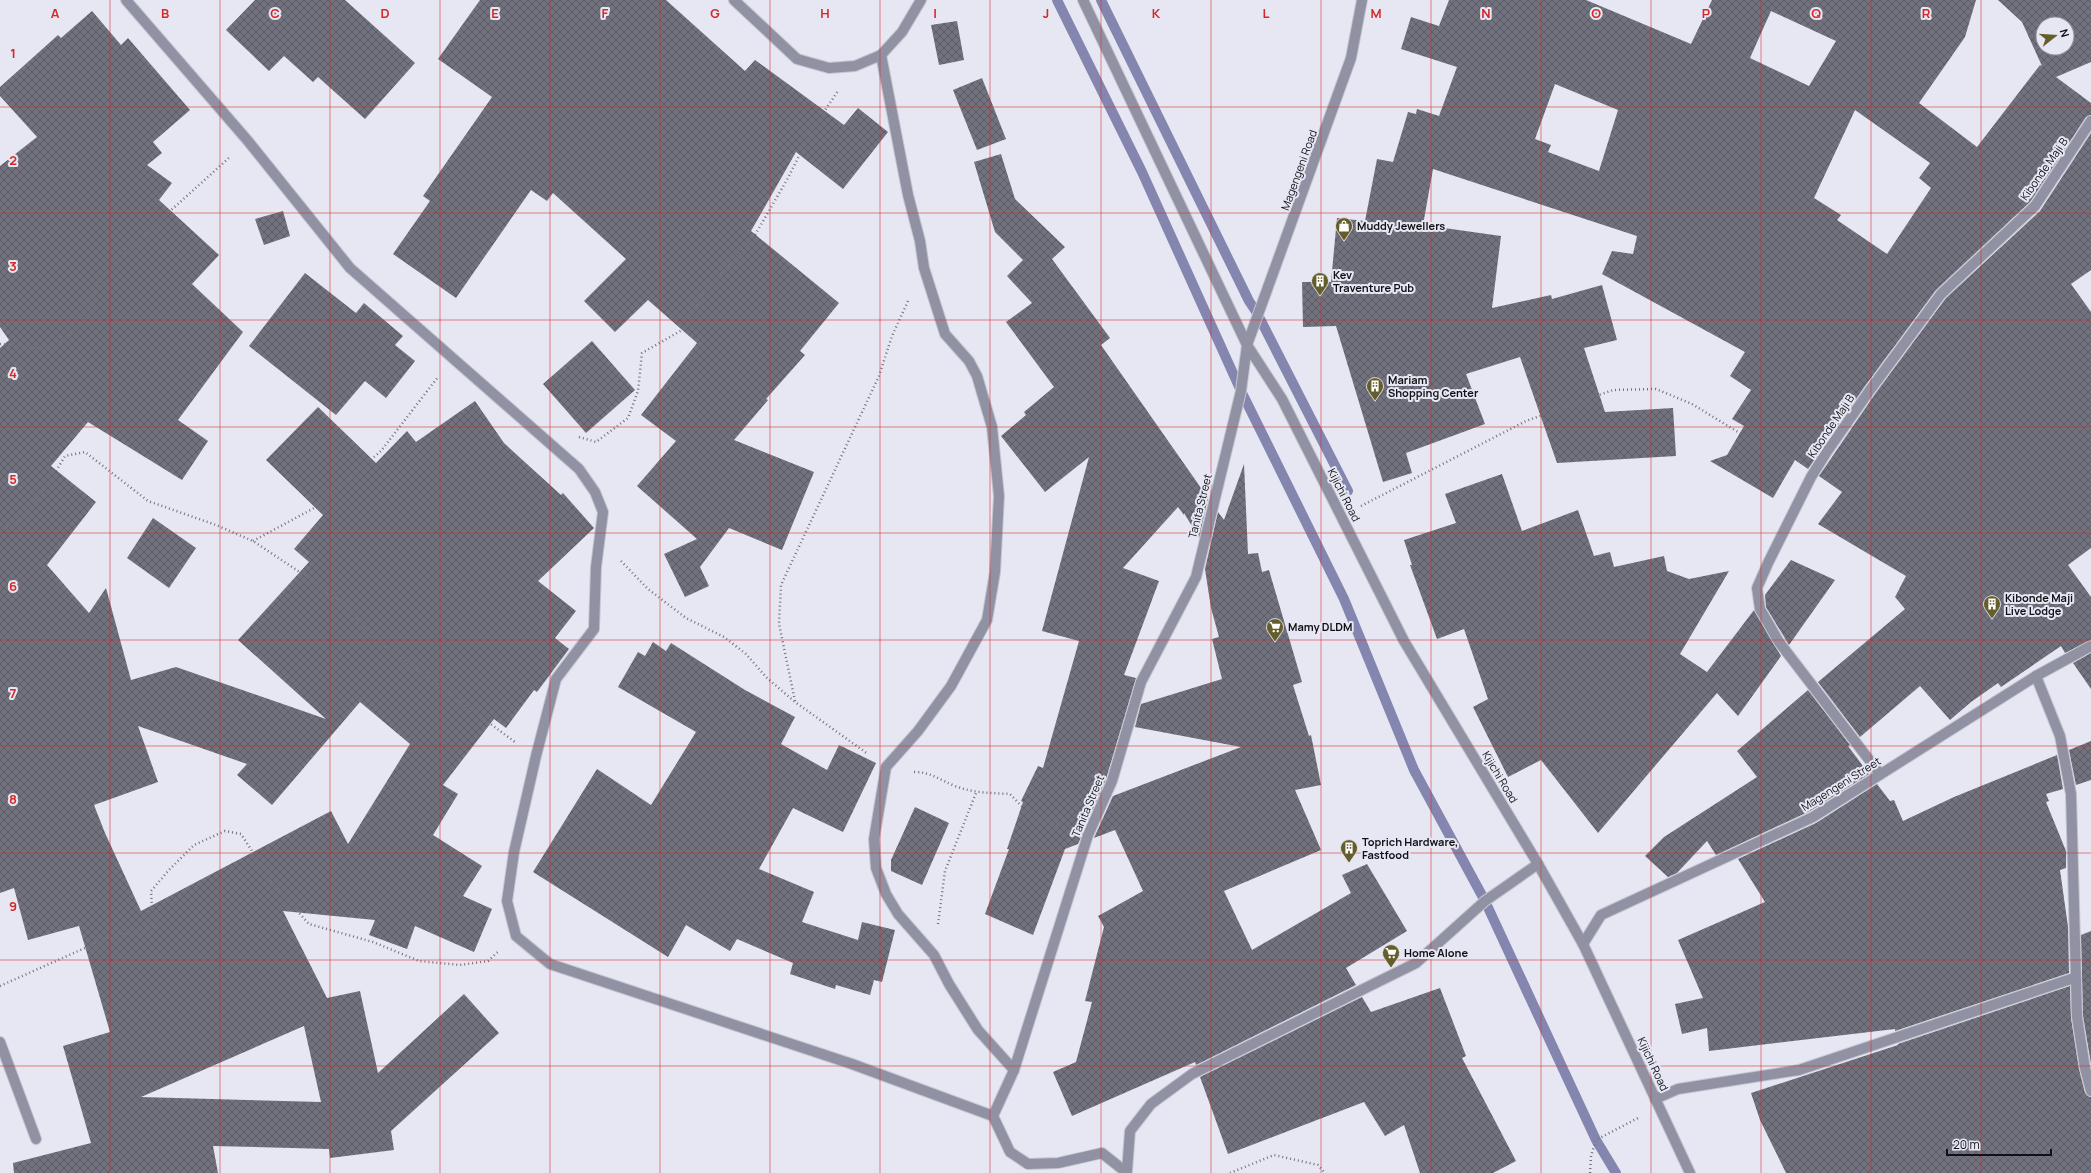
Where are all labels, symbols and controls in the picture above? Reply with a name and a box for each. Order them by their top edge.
text: A [51,4,60,22]
text: B [161,4,169,22]
text: C [270,4,280,22]
text: D [380,4,390,22]
text: E [491,4,499,22]
text: F [602,4,609,22]
text: G [710,4,720,22]
text: H [820,4,830,22]
text: I [933,4,937,22]
text: J [1043,4,1049,22]
text: K [1152,4,1161,22]
text: L [1263,4,1270,22]
text: M [1370,4,1382,22]
text: N [1481,4,1491,22]
text: O [1591,4,1601,22]
text: P [1702,4,1710,22]
text: Q [1811,4,1821,22]
text: R [1922,4,1931,22]
north arrow [2035,16,2075,56]
text: N [2057,27,2073,39]
text: 1 [10,44,16,62]
street label: Magengeni Road [1277,127,1320,212]
street label: Kibonde Maji B [2016,134,2071,203]
text: 2 [9,151,17,169]
shop icon: Muddy Jewellers [1334,216,1354,241]
place label: Muddy Jewellers [1357,218,1445,233]
text: 3 [9,257,17,275]
place label: Kev Traventure Pub [1333,267,1414,295]
building icon: Kev Traventure Pub [1310,271,1330,296]
text: 4 [9,364,17,382]
place label: Mariam Shopping Center [1388,372,1479,400]
building icon: Mariam Shopping Center [1365,376,1385,401]
street label: Kibonde Maji B [1804,391,1857,460]
street label: Kijichi Road [1325,466,1364,524]
text: 5 [9,470,17,488]
street label: Tanita Street [1184,472,1215,540]
text: 6 [9,577,17,595]
place label: Kibonde Maji Live Lodge [2005,590,2073,618]
building icon: Kibonde Maji Live Lodge [1982,594,2002,619]
supermarket icon: Mamy DLDM [1265,617,1285,642]
place label: Mamy DLDM [1288,619,1352,634]
text: 7 [10,684,17,702]
street label: Kijichi Road [1479,748,1522,805]
street label: Magengeni Street [1798,753,1883,814]
street label: Tanita Street [1068,772,1107,839]
text: 8 [9,790,17,808]
place label: Toprich Hardware, Fastfood [1362,834,1458,862]
building icon: Toprich Hardware, Fastfood [1339,838,1359,863]
text: 9 [9,897,17,915]
supermarket icon: Home Alone [1381,943,1401,968]
place label: Home Alone [1404,945,1468,960]
street label: Kijichi Road [1634,1034,1672,1093]
scale bar [1947,1131,2051,1157]
text: 20 m [1953,1136,1980,1153]

